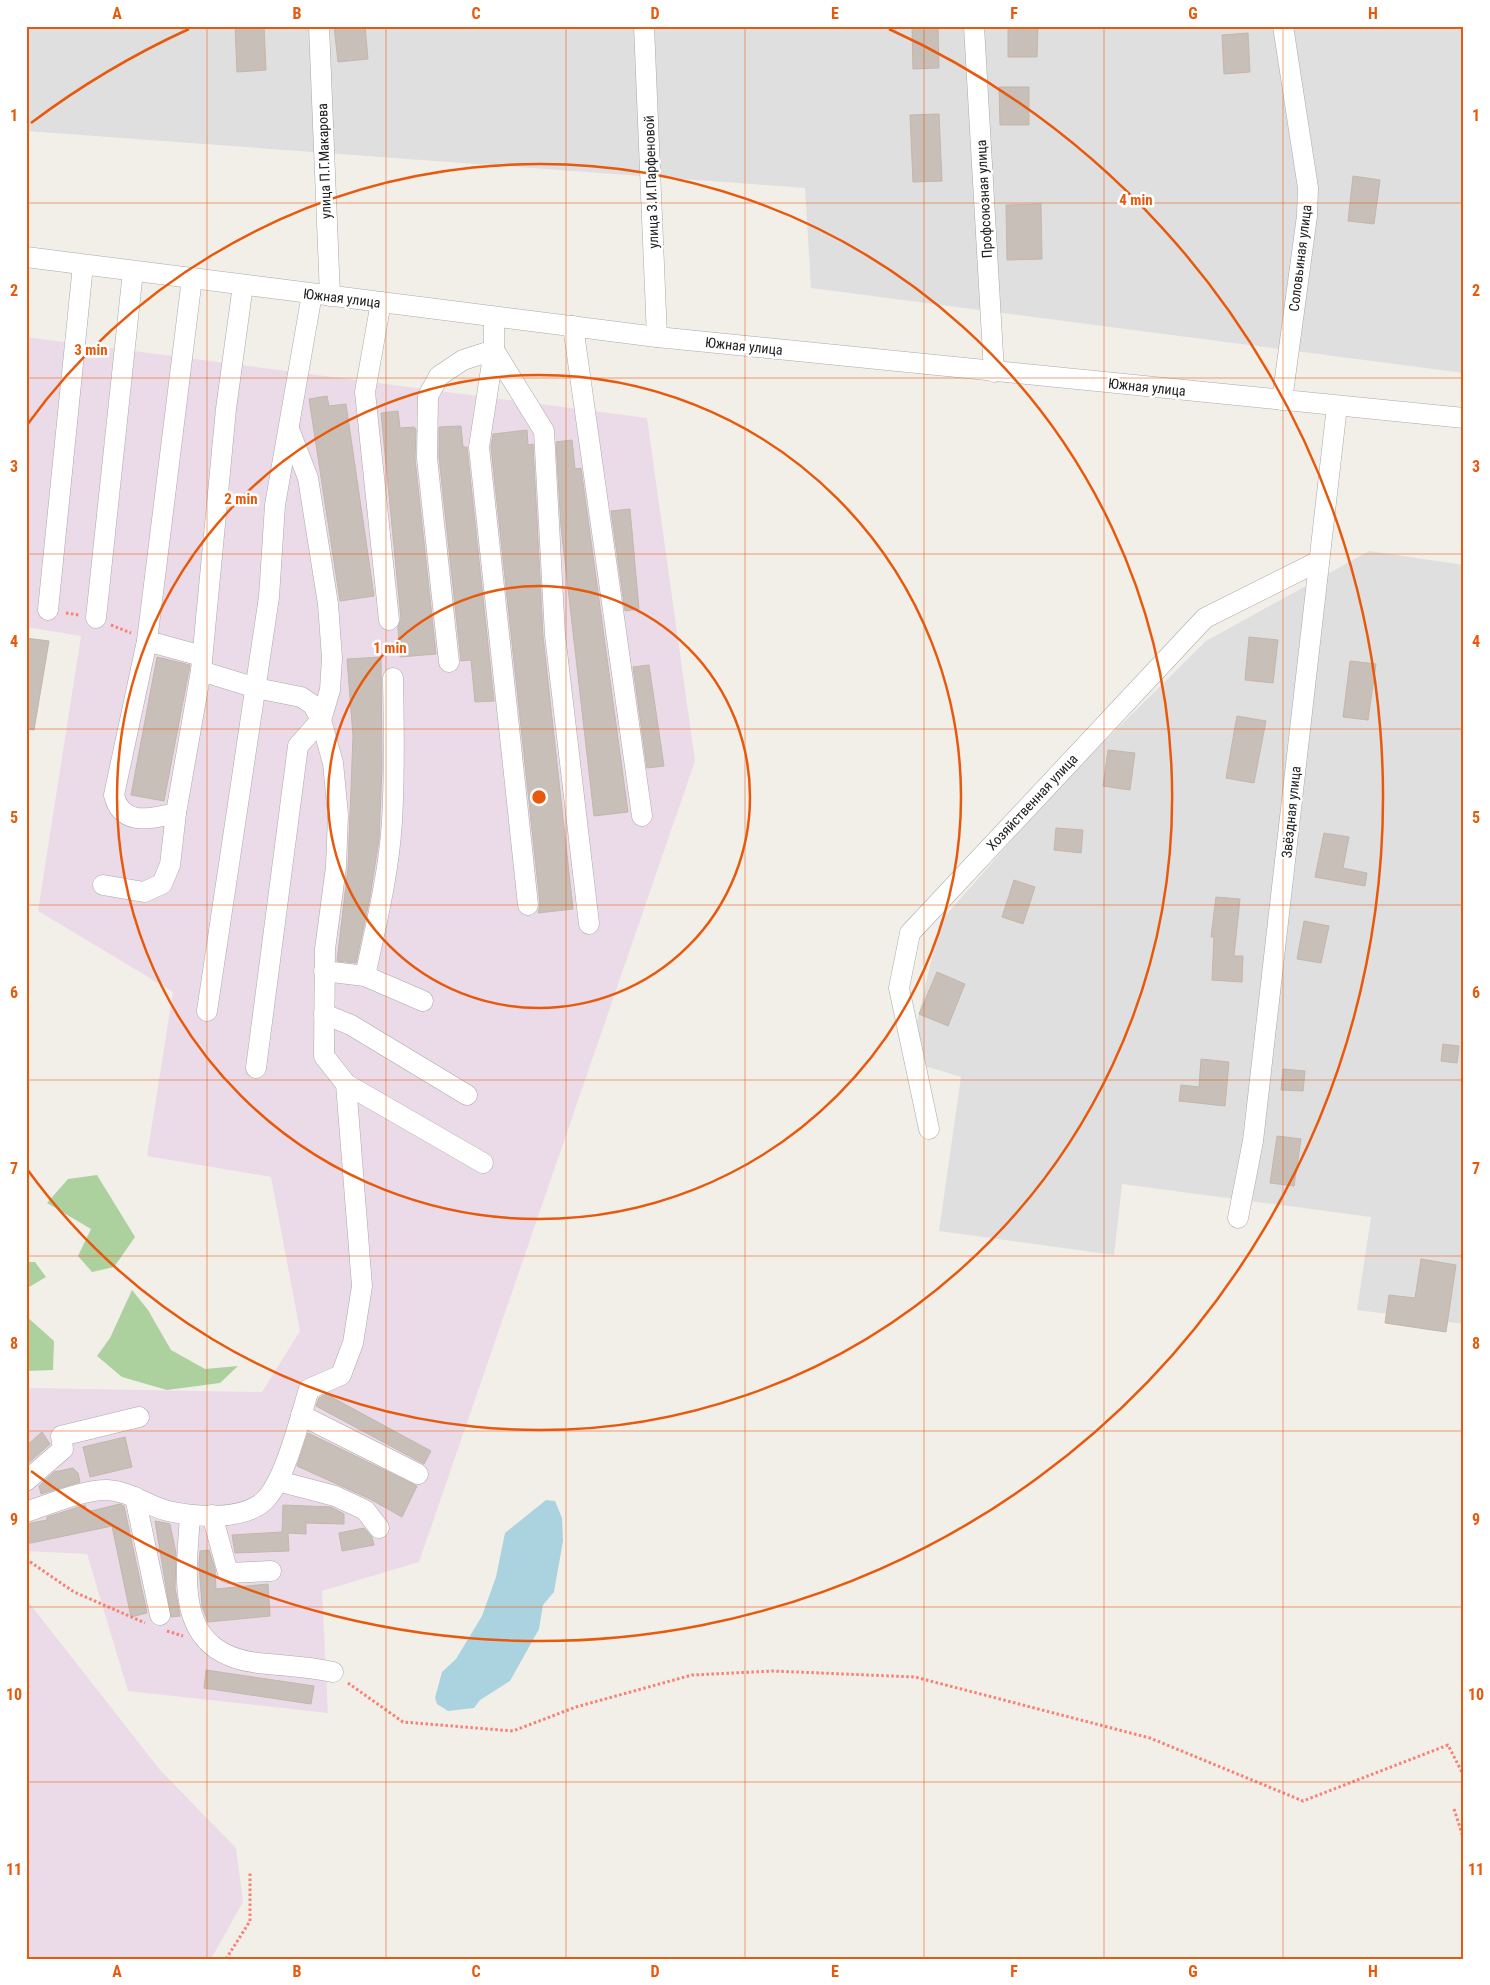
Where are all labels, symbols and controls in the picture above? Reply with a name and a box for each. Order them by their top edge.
text: A [112,4,122,23]
text: B [293,4,302,23]
text: C [471,4,481,23]
text: D [650,4,660,23]
text: E [831,4,839,23]
text: F [1010,4,1018,23]
text: G [1188,4,1198,23]
text: H [1368,4,1378,23]
street label: улица П.Г.Макарова [314,103,334,219]
text: 1 [10,106,18,125]
text: 1 [1472,106,1480,125]
street label: улица З.И.Парфеновой [641,115,661,249]
street label: Профсоюзная улица [973,139,995,259]
text: 4 min [1119,191,1153,209]
street label: Соловьиная улица [1286,204,1314,312]
text: 2 [10,281,18,300]
text: 2 [1472,281,1480,300]
street label: Южная улица [302,285,382,311]
street label: Южная улица [705,334,783,358]
text: 3 min [74,341,108,359]
street label: Южная улица [1108,375,1186,399]
text: 3 [10,457,18,476]
text: 3 [1472,457,1480,476]
text: 2 min [224,490,258,508]
text: 4 [10,632,18,651]
text: 4 [1472,632,1480,651]
text: 1 min [373,639,407,657]
street label: Хозяйственная улица [983,751,1081,853]
street label: Звёздная улица [1278,765,1304,859]
centre of rings [530,788,548,806]
text: 5 [10,808,18,827]
text: 5 [1472,808,1480,827]
text: 6 [10,983,18,1002]
text: 6 [1472,983,1480,1002]
text: 7 [10,1159,18,1178]
text: 7 [1472,1159,1480,1178]
text: 8 [10,1334,18,1353]
text: 8 [1472,1334,1480,1353]
text: 9 [10,1510,18,1529]
text: 9 [1472,1510,1480,1529]
text: 10 [6,1685,22,1704]
text: 10 [1468,1685,1484,1704]
text: 11 [6,1860,22,1879]
text: 11 [1468,1860,1484,1879]
text: A [112,1962,122,1981]
text: B [293,1962,302,1981]
text: C [471,1962,481,1981]
text: D [650,1962,660,1981]
text: E [831,1962,839,1981]
text: F [1010,1962,1018,1981]
text: G [1188,1962,1198,1981]
text: H [1368,1962,1378,1981]

